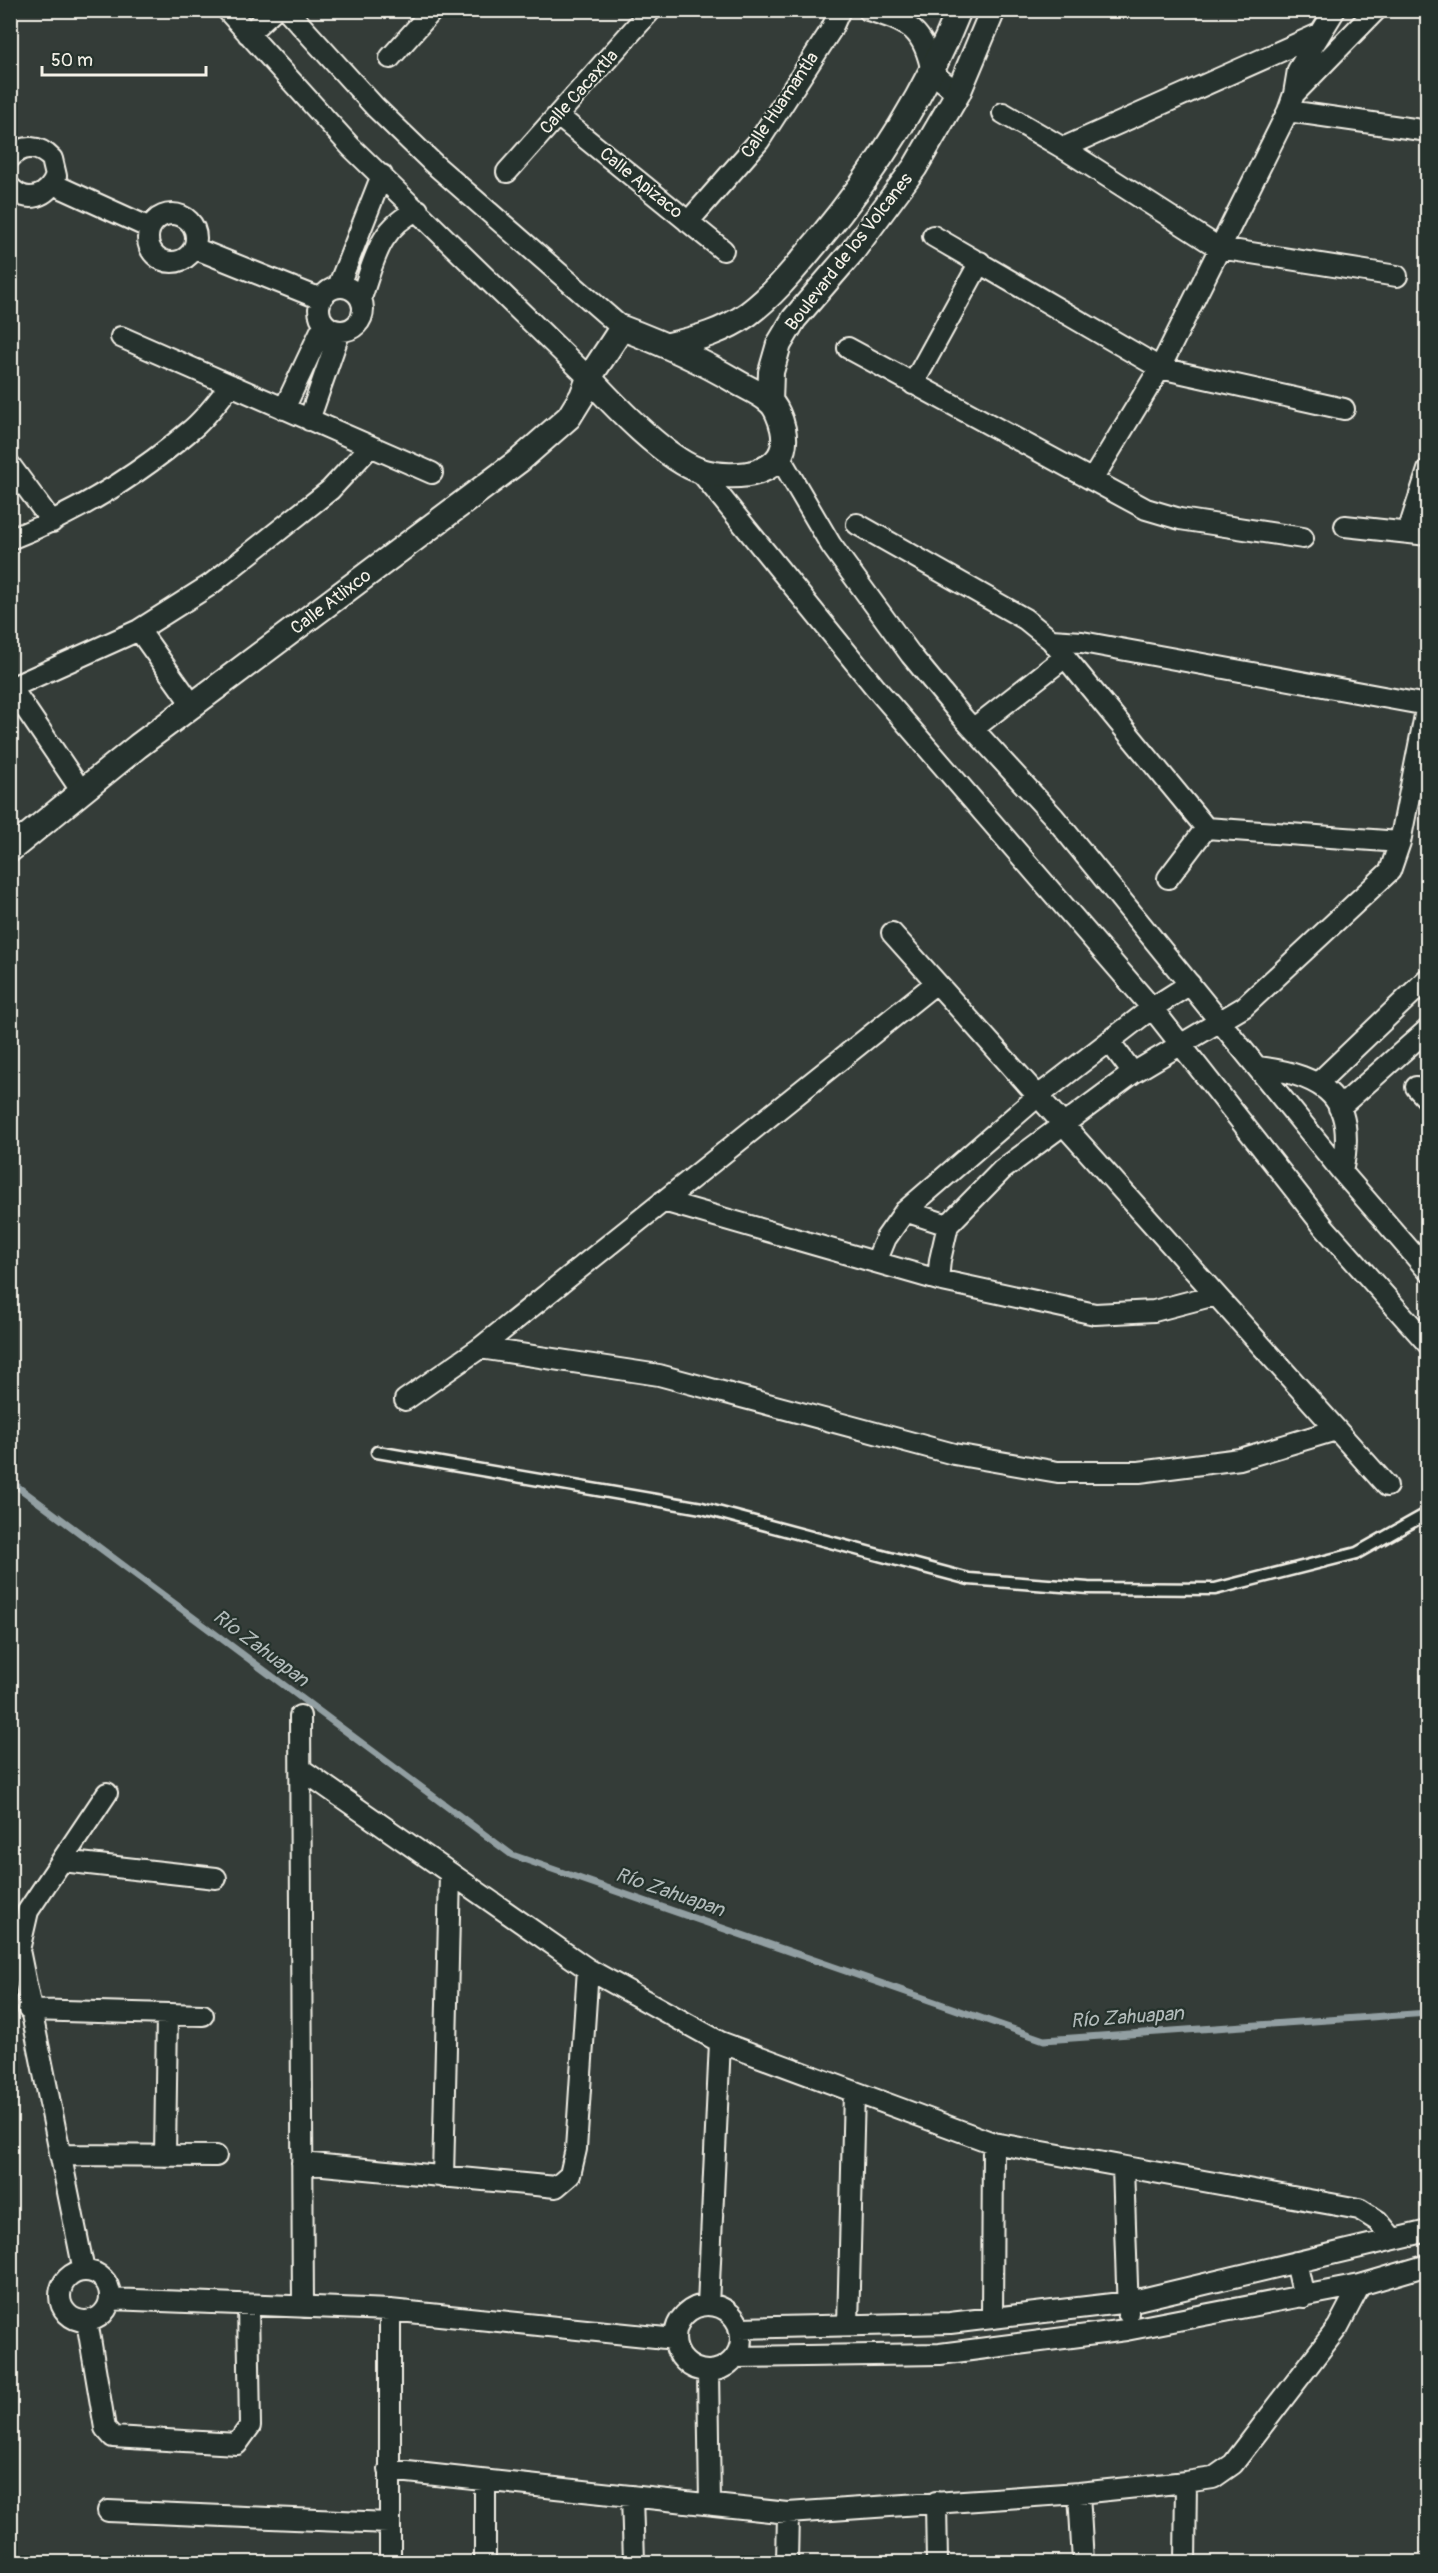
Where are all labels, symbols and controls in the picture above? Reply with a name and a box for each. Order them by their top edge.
scale bar [42,39,206,77]
street label: Calle Cacaxtla [535,45,623,139]
street label: Calle Huamantla [736,47,824,163]
text: 50 m [51,49,93,72]
street label: Calle Apizaco [595,142,688,224]
street label: Boulevard de los Volcanes [780,169,918,335]
street label: Calle Atlixco [286,564,376,640]
water label: Río Zahuapan [208,1604,315,1693]
water label: Río Zahuapan [612,1862,729,1923]
water label: Río Zahuapan [1070,2000,1186,2033]

